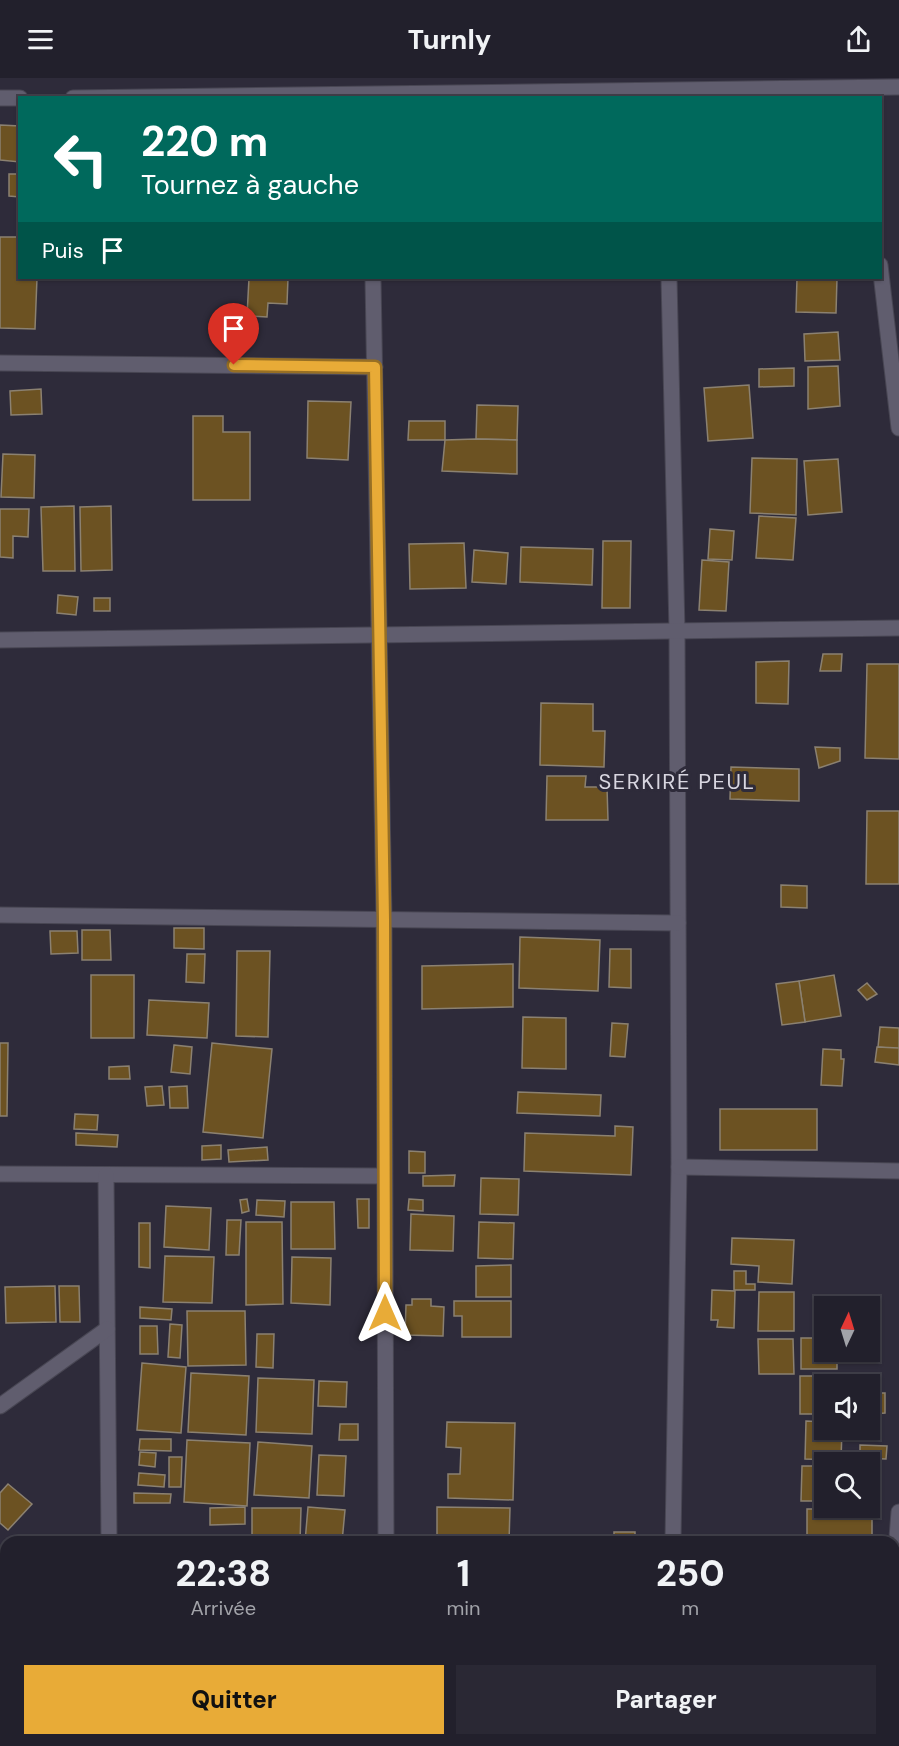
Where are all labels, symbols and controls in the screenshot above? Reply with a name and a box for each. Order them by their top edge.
text: Turnly [408,22,491,57]
icon: menu [24,23,57,56]
icon: share [842,23,875,56]
text: 220 m [141,114,268,169]
icon: left [42,120,120,198]
text: Tournez à gauche [141,167,359,202]
icon: arrive [96,234,129,267]
text: Puis [42,236,84,265]
pin [208,303,259,365]
icon: arrive [217,312,250,345]
district label: SERKIRÉ PEUL [599,767,755,796]
position arrow [353,1281,417,1345]
north arrow [814,1296,880,1362]
map controls [814,1296,880,1518]
button: sound [814,1374,880,1440]
button: search [814,1452,880,1518]
text: 22:38 [175,1550,271,1597]
text: 1 [457,1550,470,1597]
text: 250 [656,1550,725,1597]
text: Arrivée [190,1595,256,1621]
text: min [446,1595,481,1621]
text: m [681,1595,699,1621]
button: Quitter [24,1665,444,1734]
button: Partager [456,1665,876,1734]

